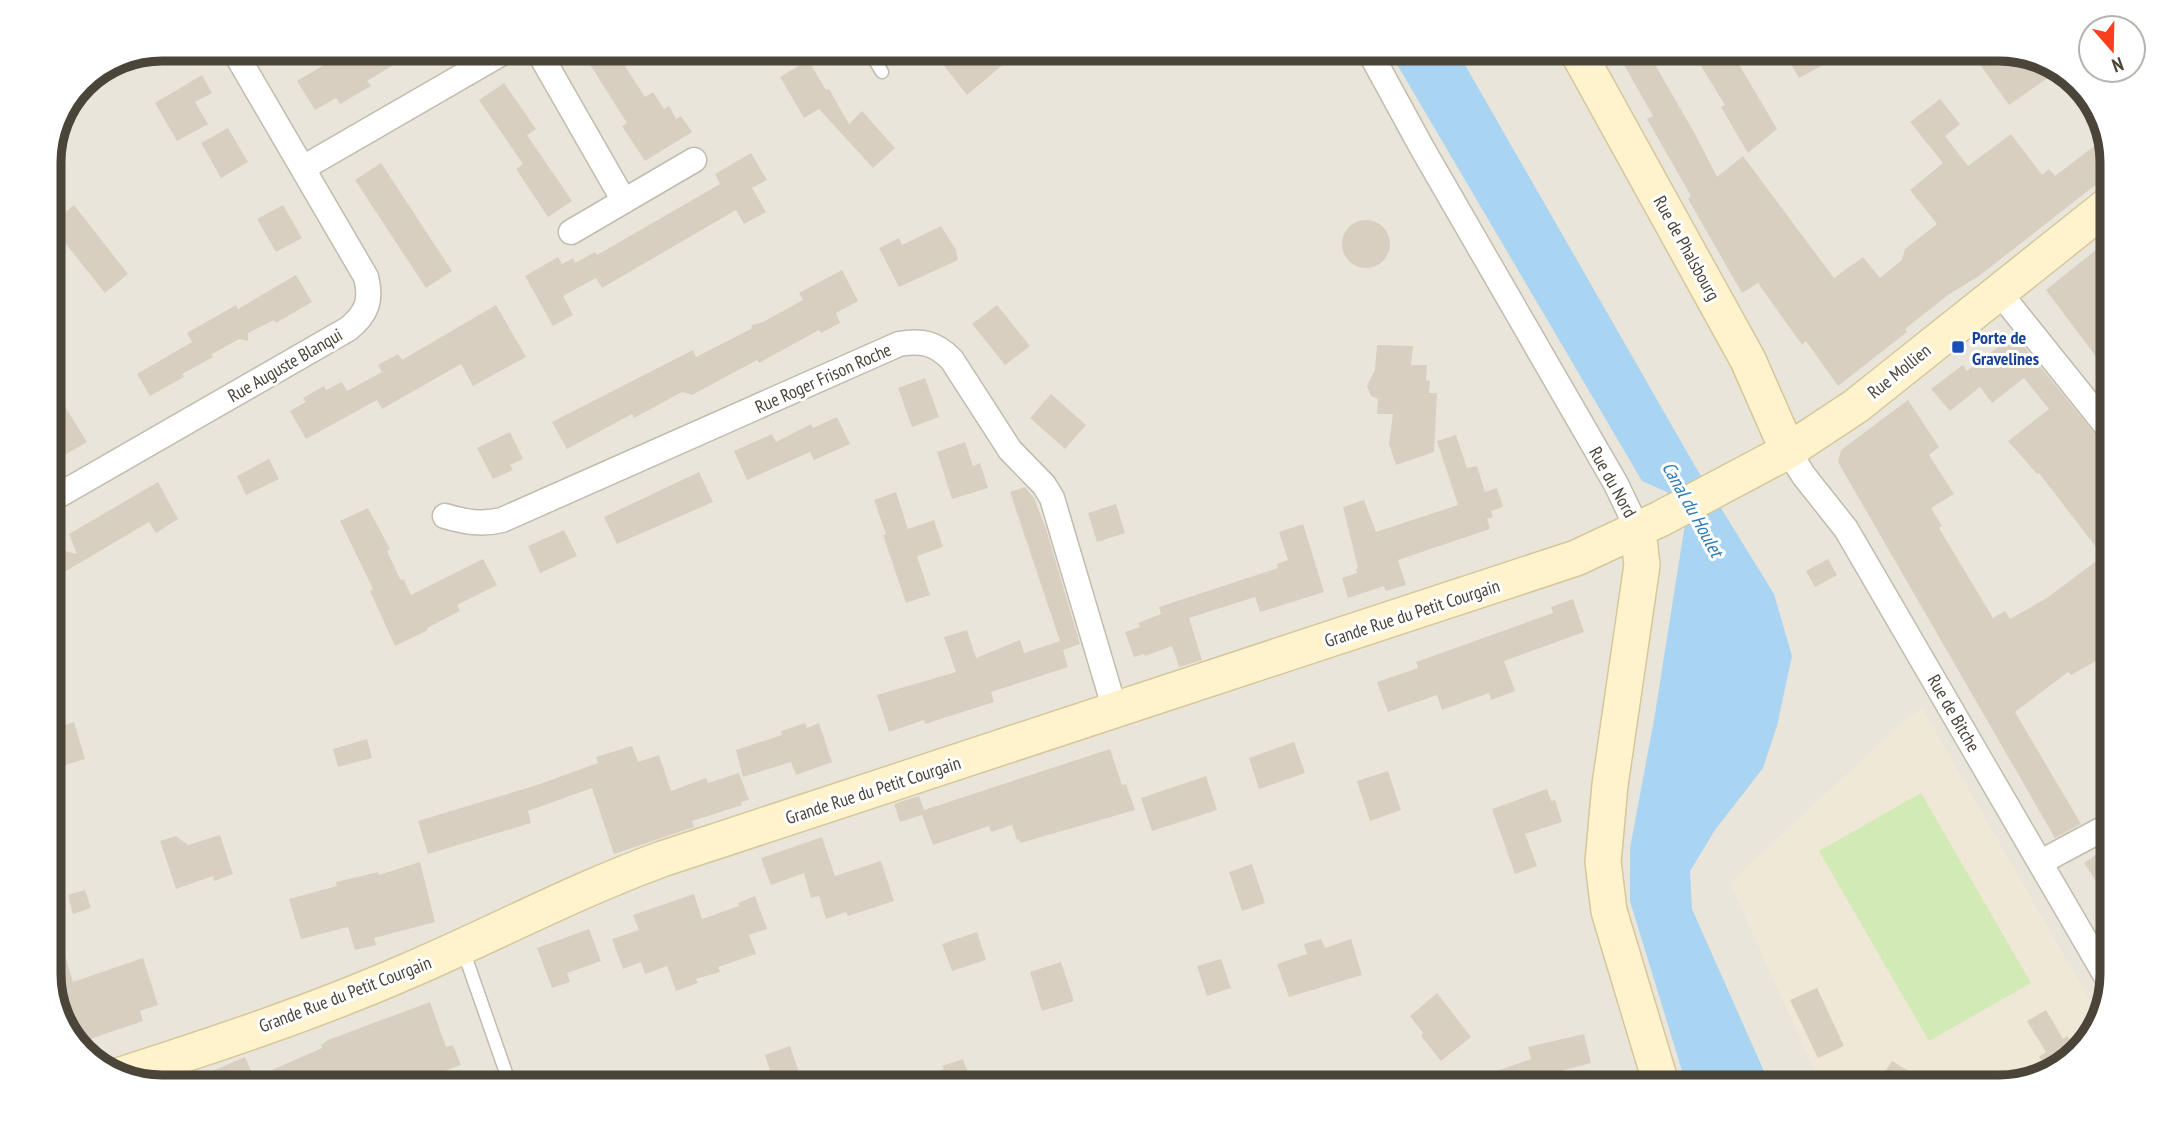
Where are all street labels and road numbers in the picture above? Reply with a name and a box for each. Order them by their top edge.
street label: Rue de Phalsbourg [1649,192,1725,304]
street label: Rue Auguste Blanqui [224,323,346,407]
street label: Rue Roger Frison Roche [751,338,895,418]
street label: Rue Mollien [1863,339,1935,403]
street label: Rue du Nord [1584,443,1642,521]
street label: Grande Rue du Petit Courgain [1322,574,1502,652]
street label: Rue de Bitche [1923,670,1985,756]
street label: Grande Rue du Petit Courgain [783,751,963,829]
street label: Grande Rue du Petit Courgain [256,951,434,1037]

